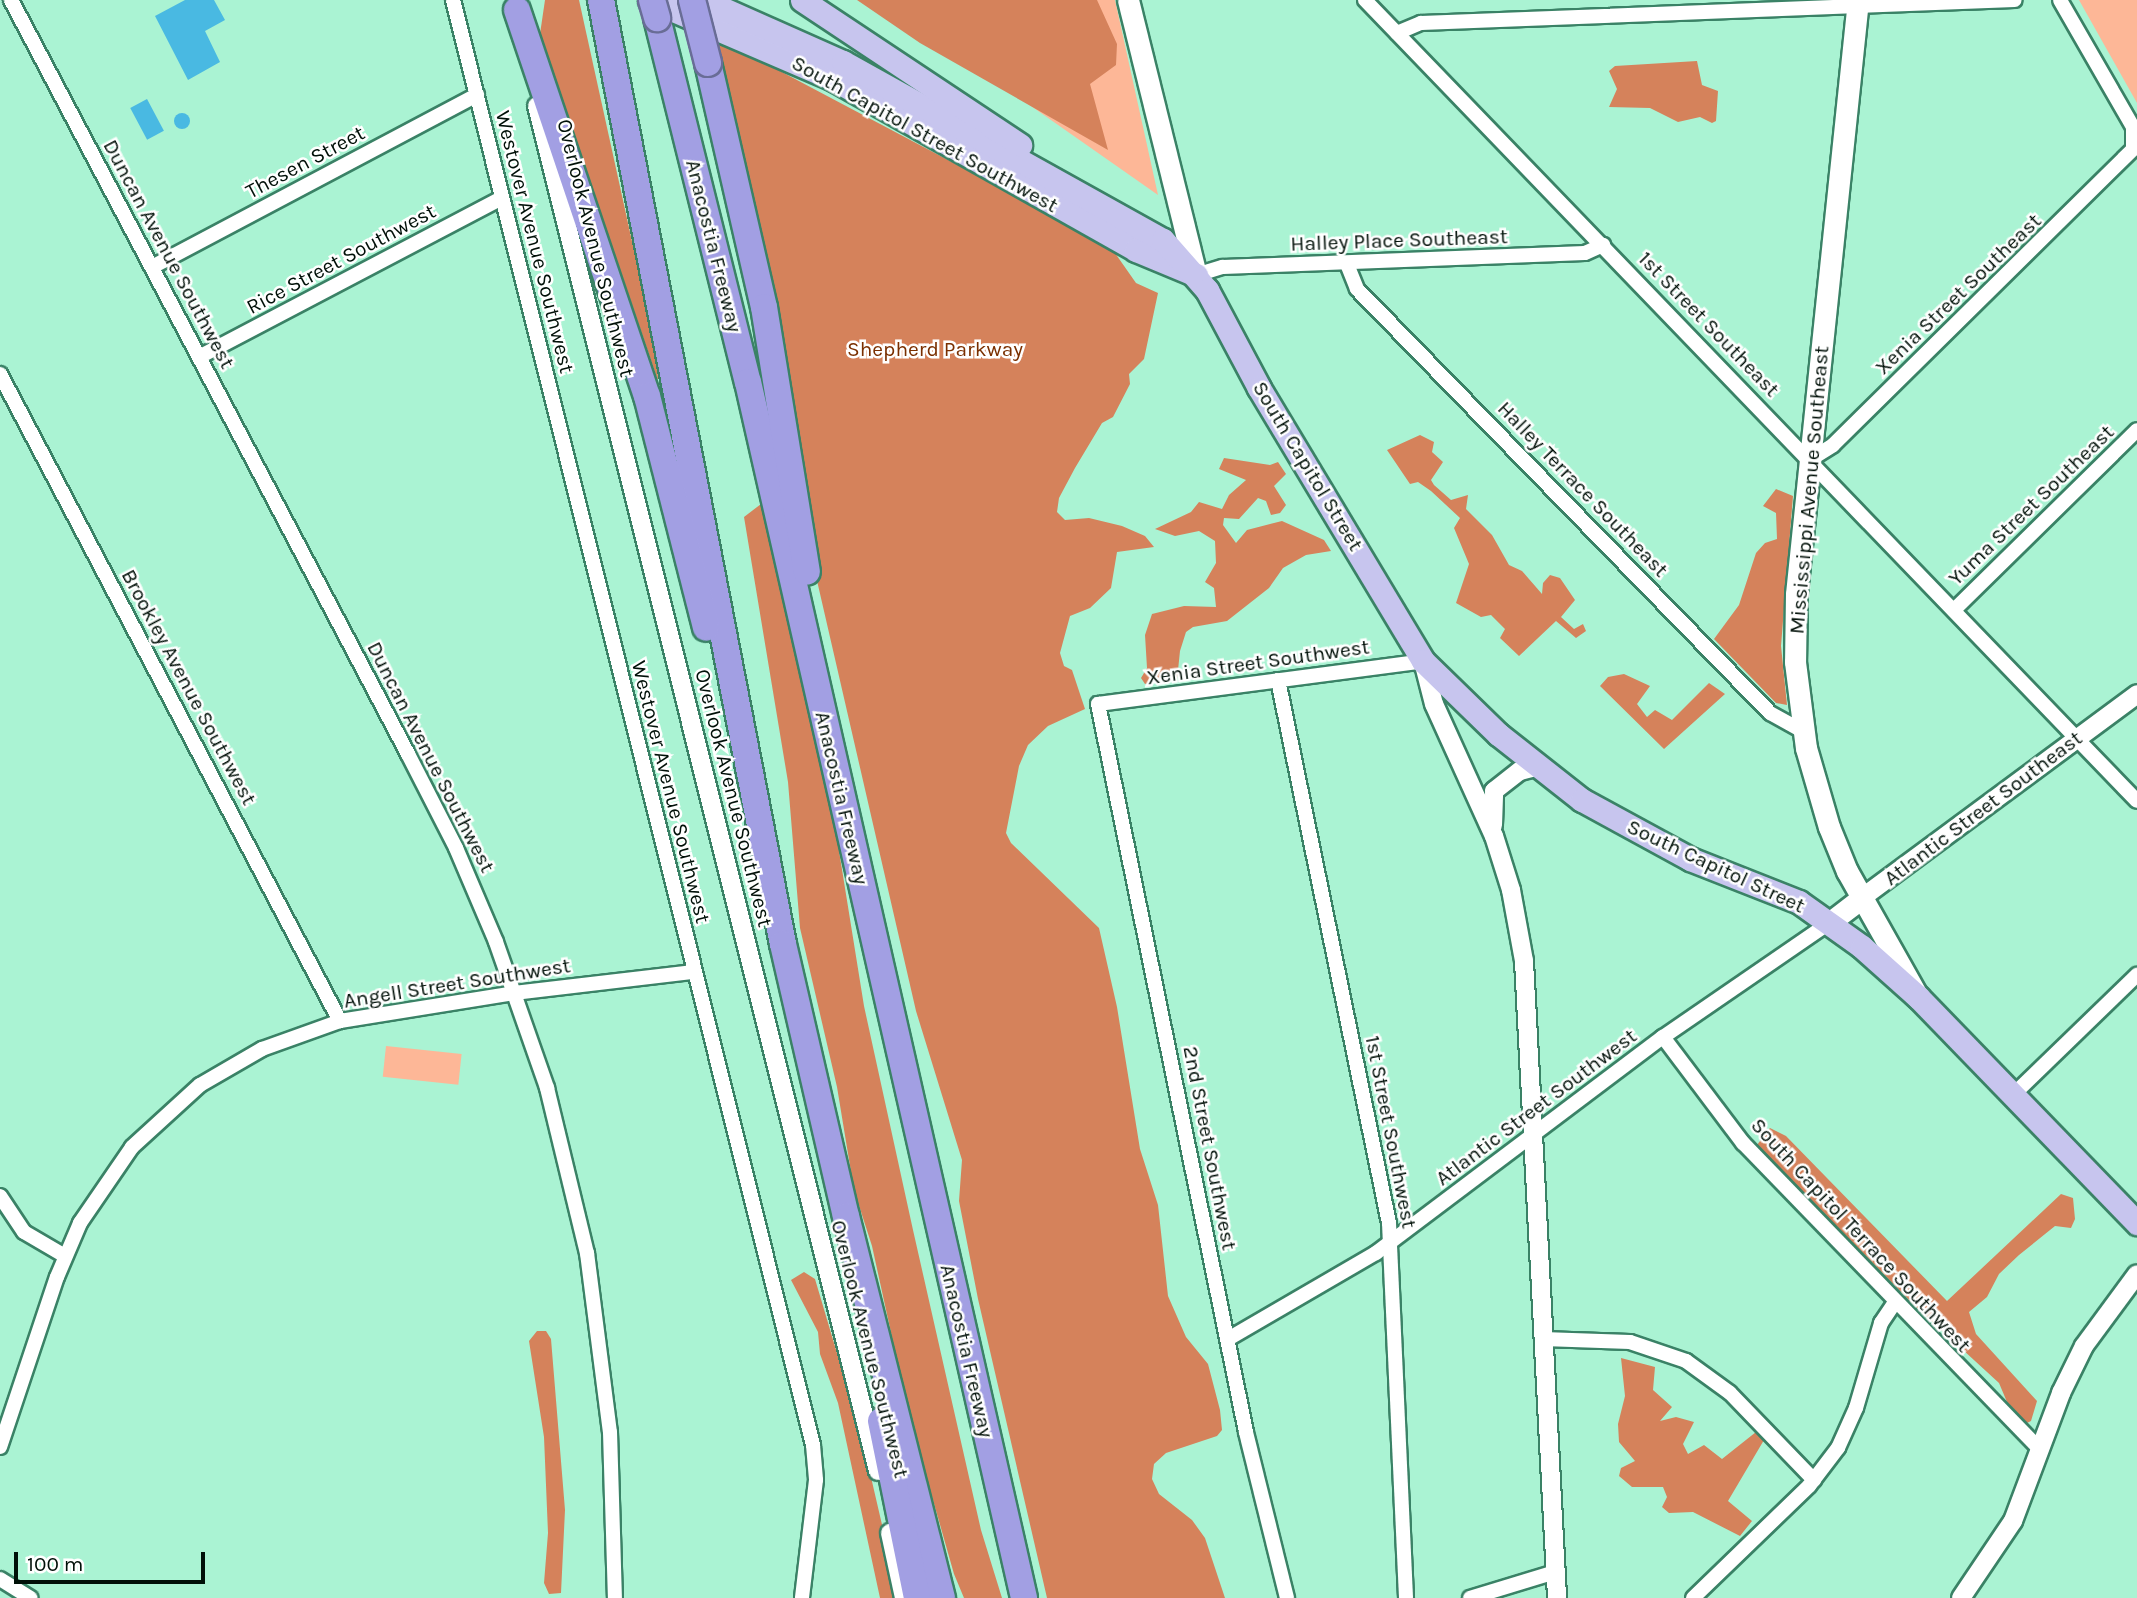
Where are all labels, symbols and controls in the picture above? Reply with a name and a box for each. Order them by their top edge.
street label: South Capitol Street Southwest [787,50,1063,218]
street label: Westover Avenue Southwest [490,108,580,376]
street label: Overlook Avenue Southwest [552,117,640,379]
street label: Thesen Street [241,120,369,204]
street label: Duncan Avenue Southwest [98,135,240,373]
street label: Anacostia Freeway [680,157,748,335]
street label: Rice Street Southwest [242,198,440,320]
street label: Xenia Street Southeast [1870,208,2046,380]
street label: Halley Place Southeast [1290,224,1508,256]
street label: 1st Street Southeast [1633,246,1785,402]
park label: Shepherd Parkway [847,336,1023,362]
street label: Mississippi Avenue Southeast [1784,345,1834,635]
street label: South Capitol Street [1247,377,1369,555]
street label: Halley Terrace Southeast [1492,396,1674,582]
street label: Yuma Street Southeast [1943,419,2119,591]
street label: Brookley Avenue Southwest [116,565,262,809]
street label: Xenia Street Southwest [1145,634,1371,690]
street label: Duncan Avenue Southwest [362,637,500,877]
street label: Westover Avenue Southwest [626,658,716,926]
street label: Overlook Avenue Southwest [690,667,778,929]
street label: Anacostia Freeway [810,709,874,887]
street label: Atlantic Street Southeast [1879,725,2087,891]
street label: South Capitol Street [1623,814,1809,918]
street label: Angell Street Southwest [342,953,572,1013]
street label: Atlantic Street Southwest [1431,1023,1641,1191]
street label: 1st Street Southwest [1360,1033,1422,1231]
street label: 2nd Street Southwest [1178,1044,1242,1252]
street label: South Capitol Terrace Southwest [1746,1113,1976,1357]
street label: Overlook Avenue Southwest [826,1218,914,1480]
street label: Anacostia Freeway [935,1262,999,1440]
scale bar [18,1538,208,1582]
text: 100 m [27,1552,84,1576]

